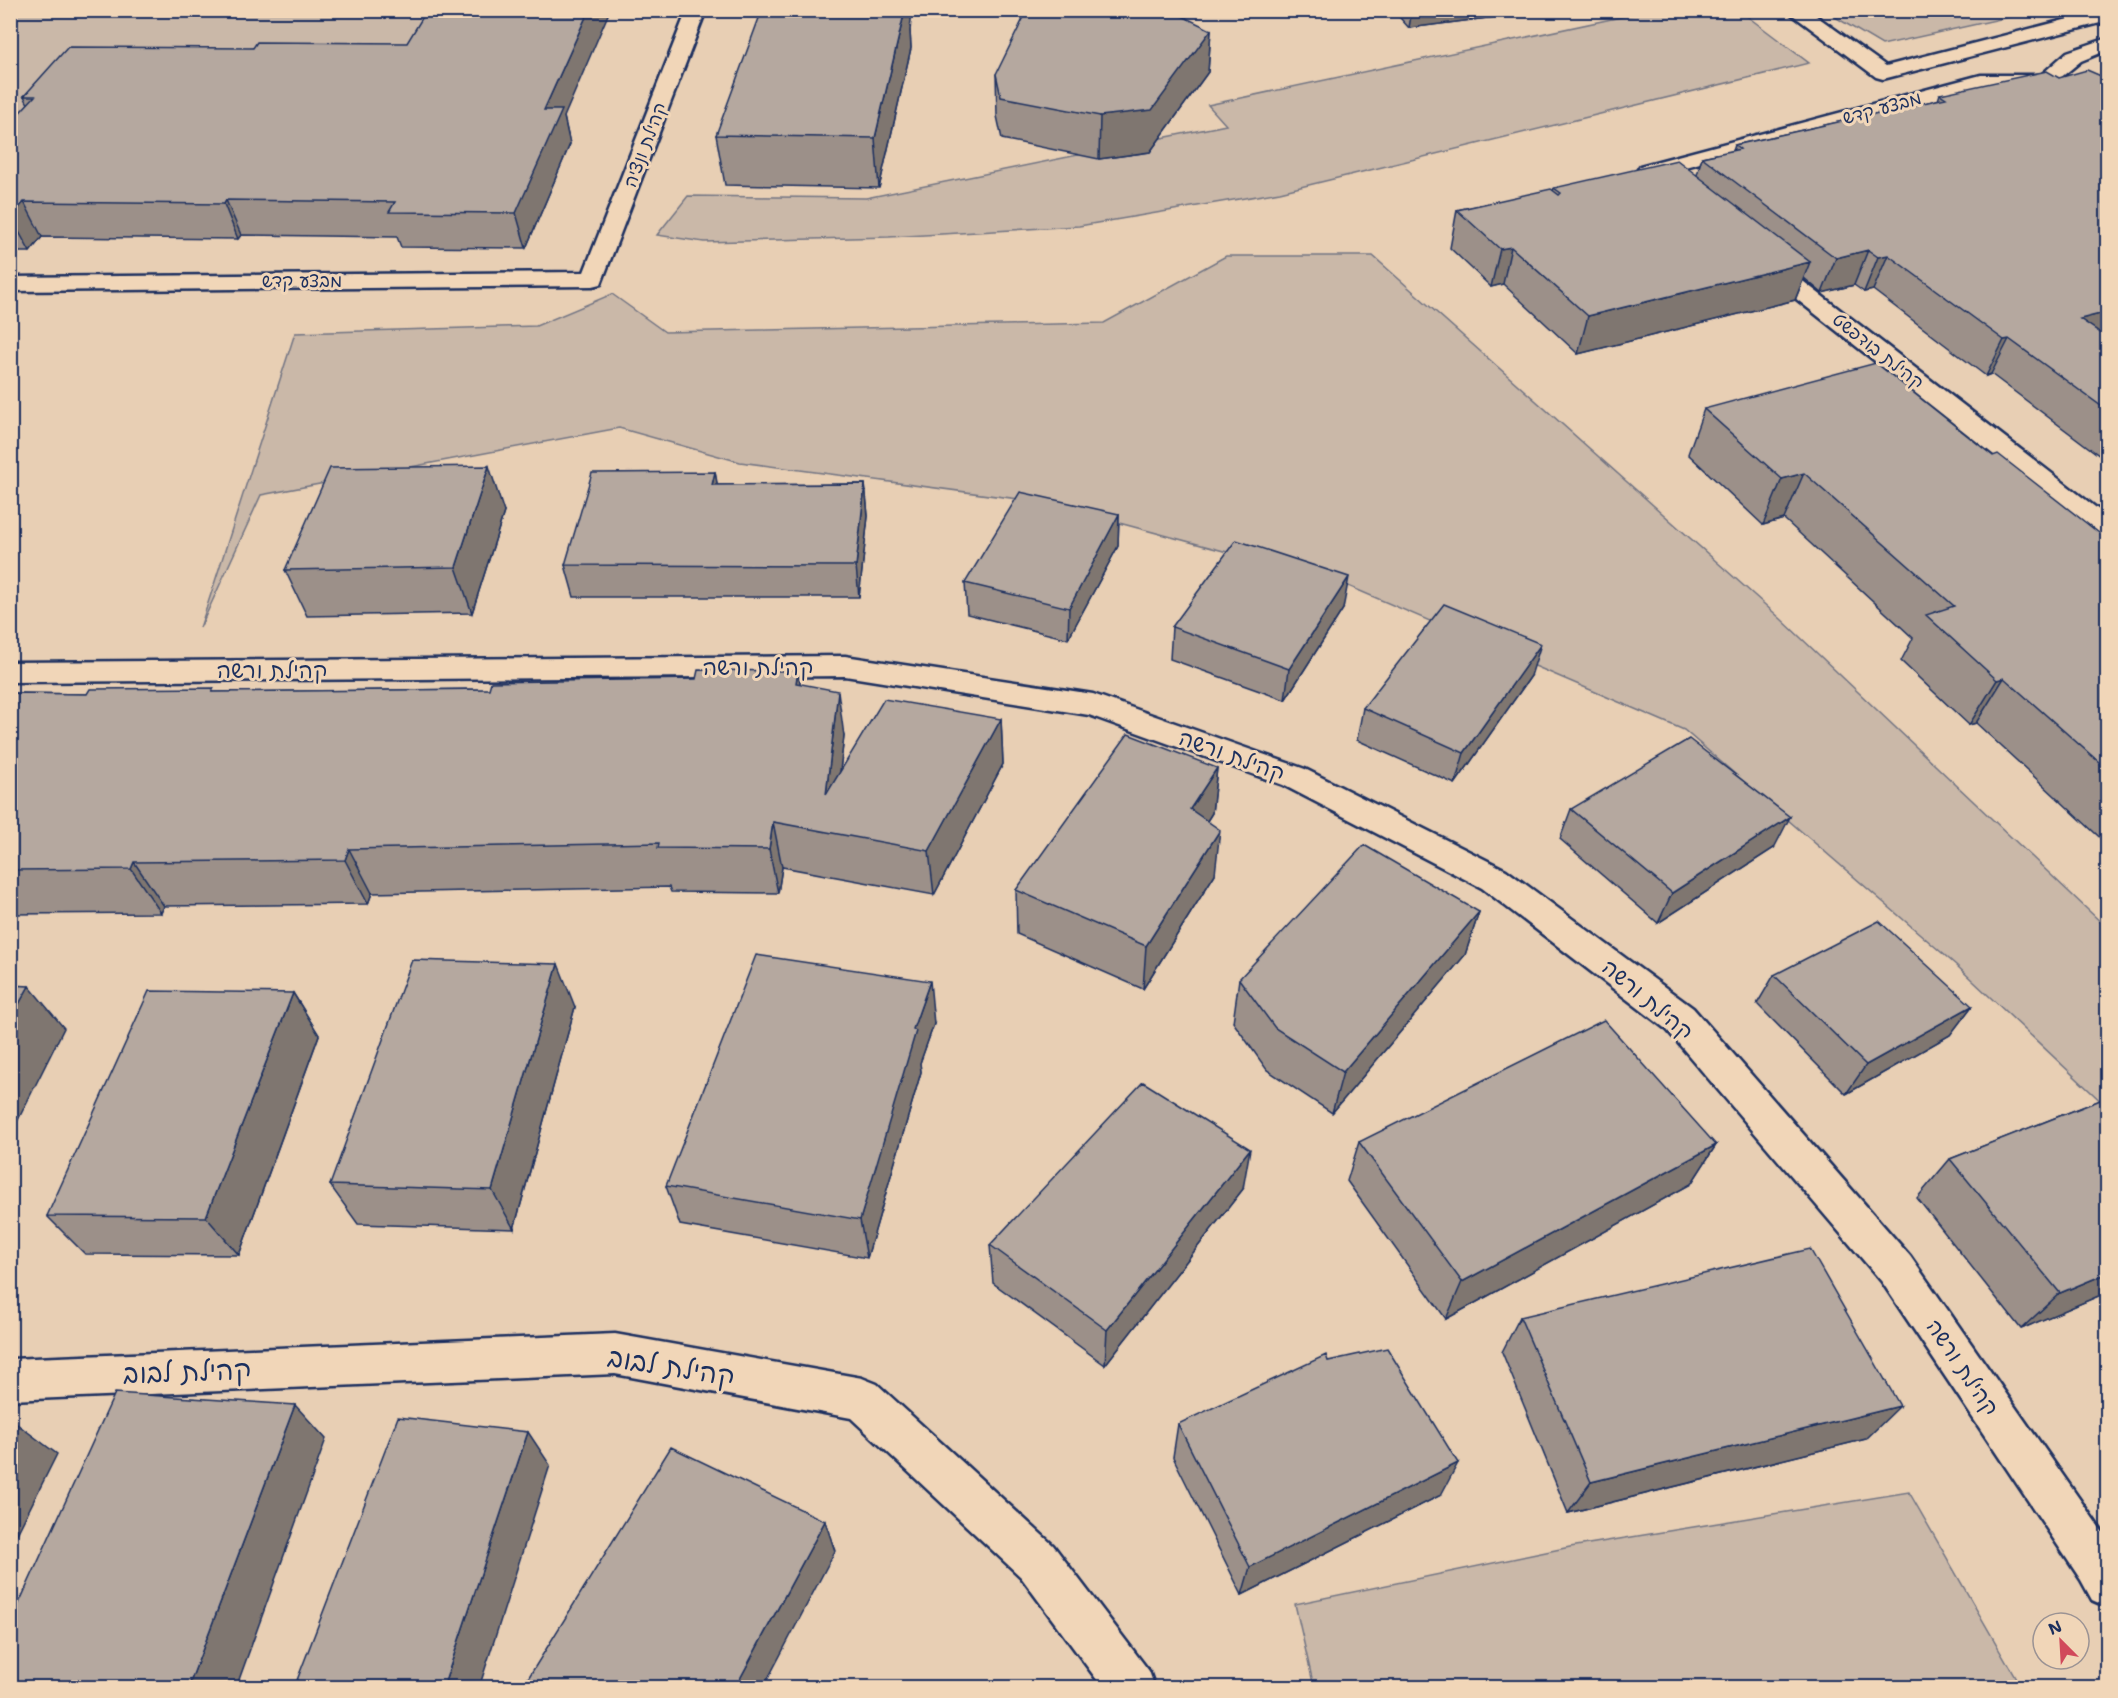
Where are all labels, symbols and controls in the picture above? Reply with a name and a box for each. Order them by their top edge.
street label: מבצע קדש [1840,86,1924,130]
street label: קהילת ונציה [618,99,672,191]
street label: מבצע קדש [262,269,342,293]
street label: קהילת בודפשט [1827,308,1929,394]
street label: קהילת ורשה [703,653,813,682]
street label: קהילת ורשה [217,656,327,685]
street label: קהילת ורשה [1175,723,1289,788]
street label: קהילת ורשה [1596,953,1699,1046]
street label: קהילת ורשה [1920,1313,2006,1421]
street label: קהילת לבוב [605,1338,737,1395]
street label: קהילת לבוב [122,1351,252,1392]
north arrow [2031,1611,2091,1671]
text: N [2045,1616,2065,1640]

